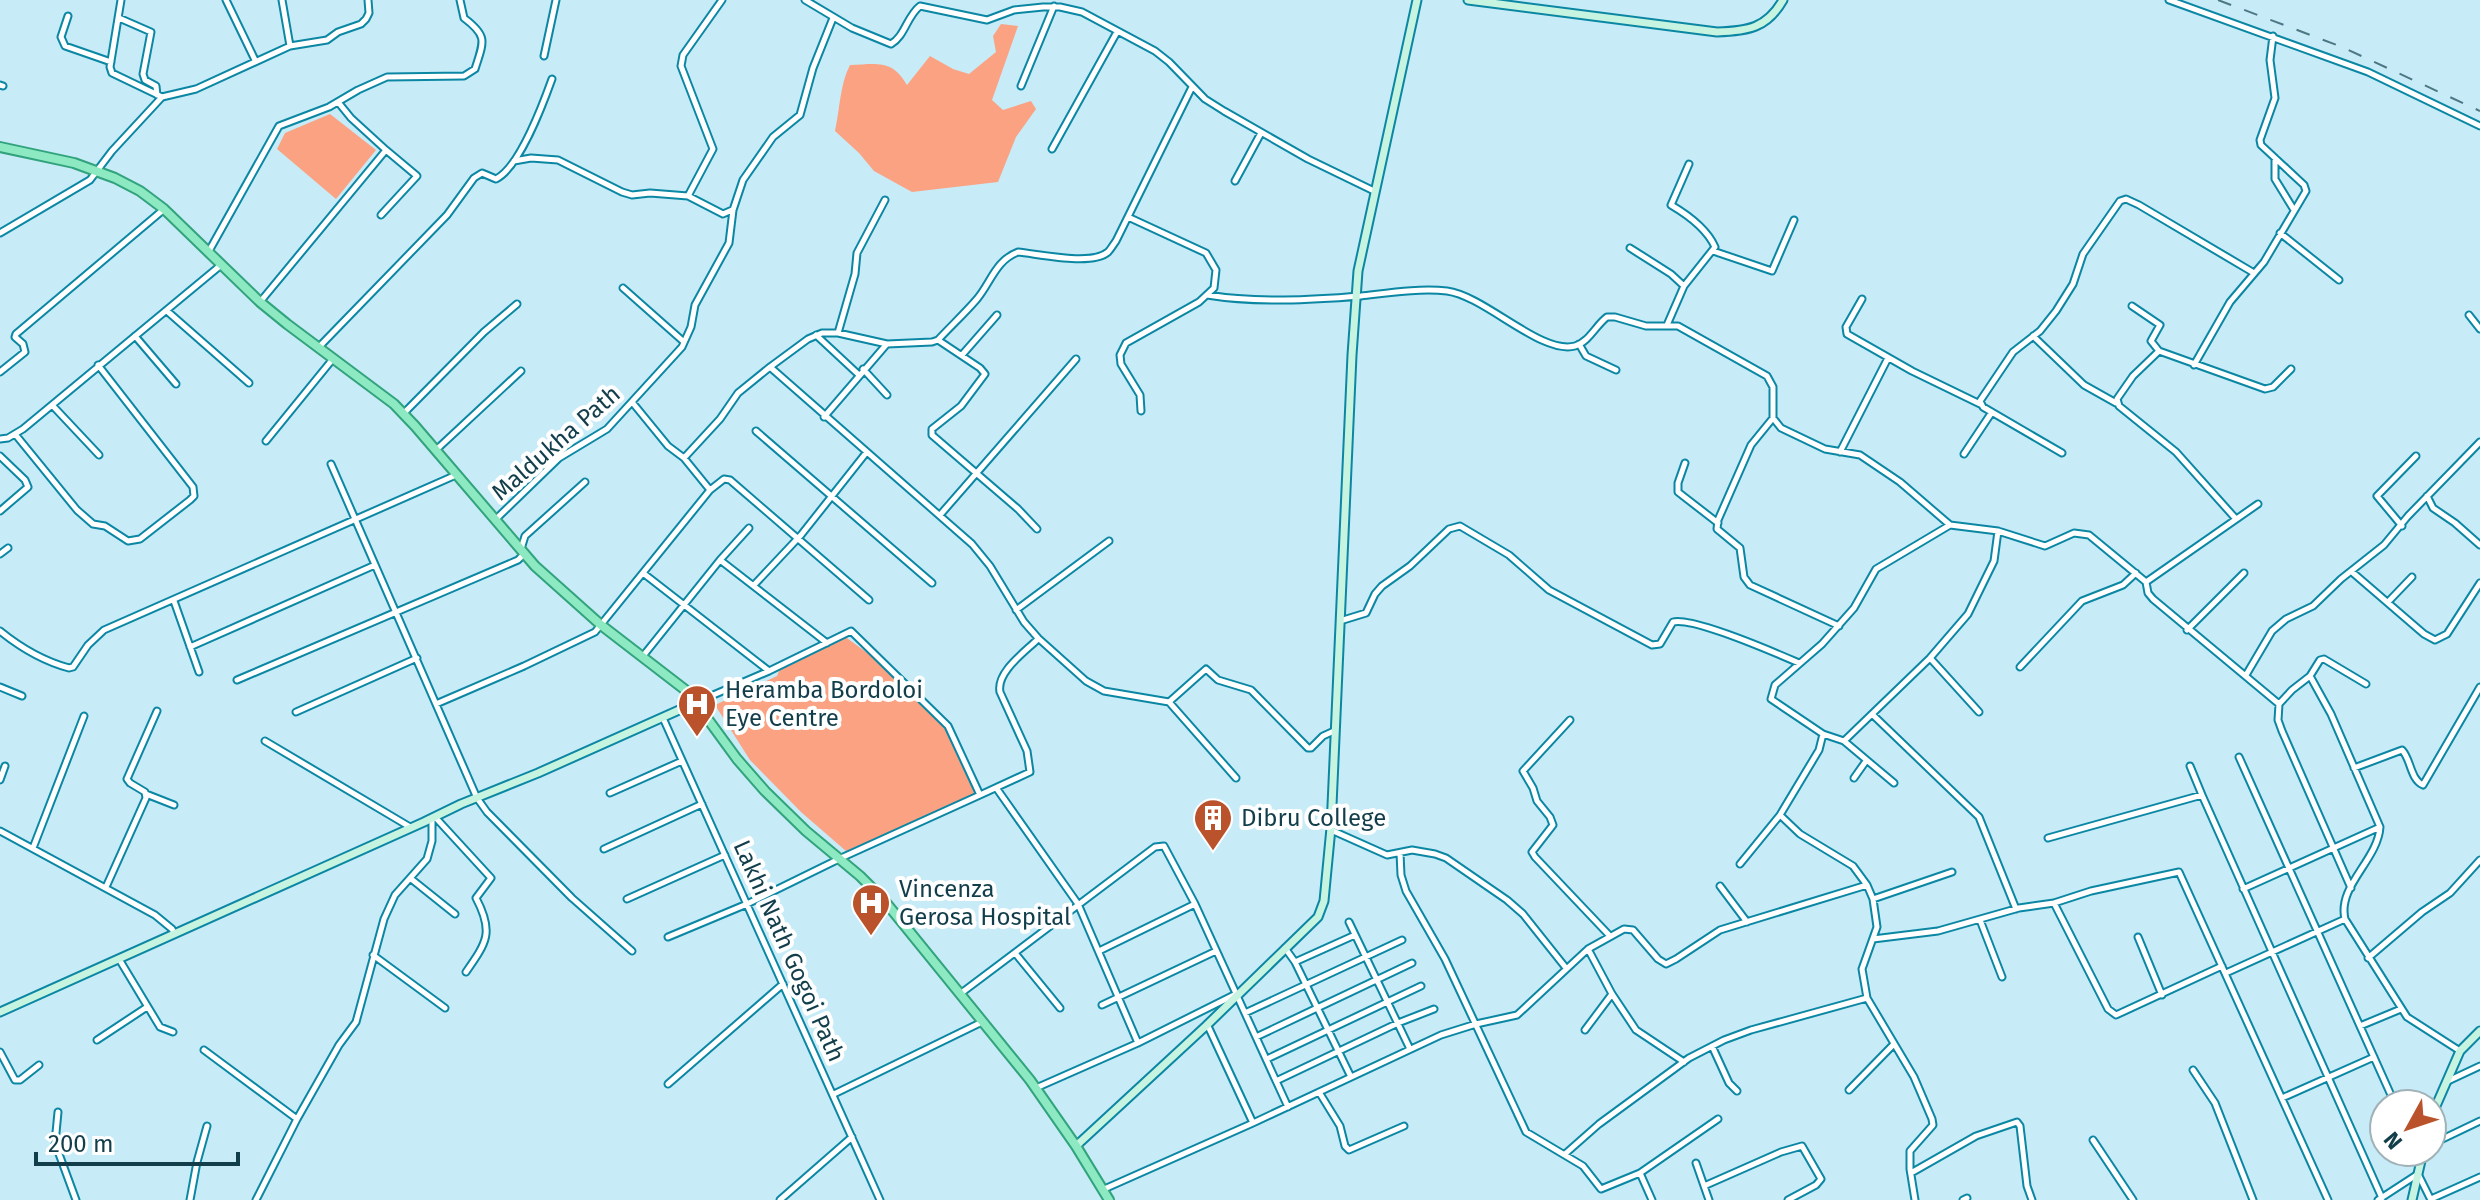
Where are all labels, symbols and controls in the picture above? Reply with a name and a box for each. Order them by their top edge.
street label: Maldukha Path [486,380,626,506]
place label: Heramba Bordoloi Eye Centre [725,676,923,732]
hospital icon: Heramba Bordoloi Eye Centre [676,683,718,738]
building icon: Dibru College [1192,797,1234,852]
place label: Dibru College [1241,804,1386,832]
street label: Lakhi Nath Gogoi Path [727,836,851,1066]
place label: Vincenza Gerosa Hospital [899,875,1071,931]
hospital icon: Vincenza Gerosa Hospital [850,882,892,937]
north arrow [2368,1088,2448,1168]
scale bar [36,1116,238,1166]
text: N [2378,1126,2408,1155]
text: 200 m [48,1130,114,1158]

